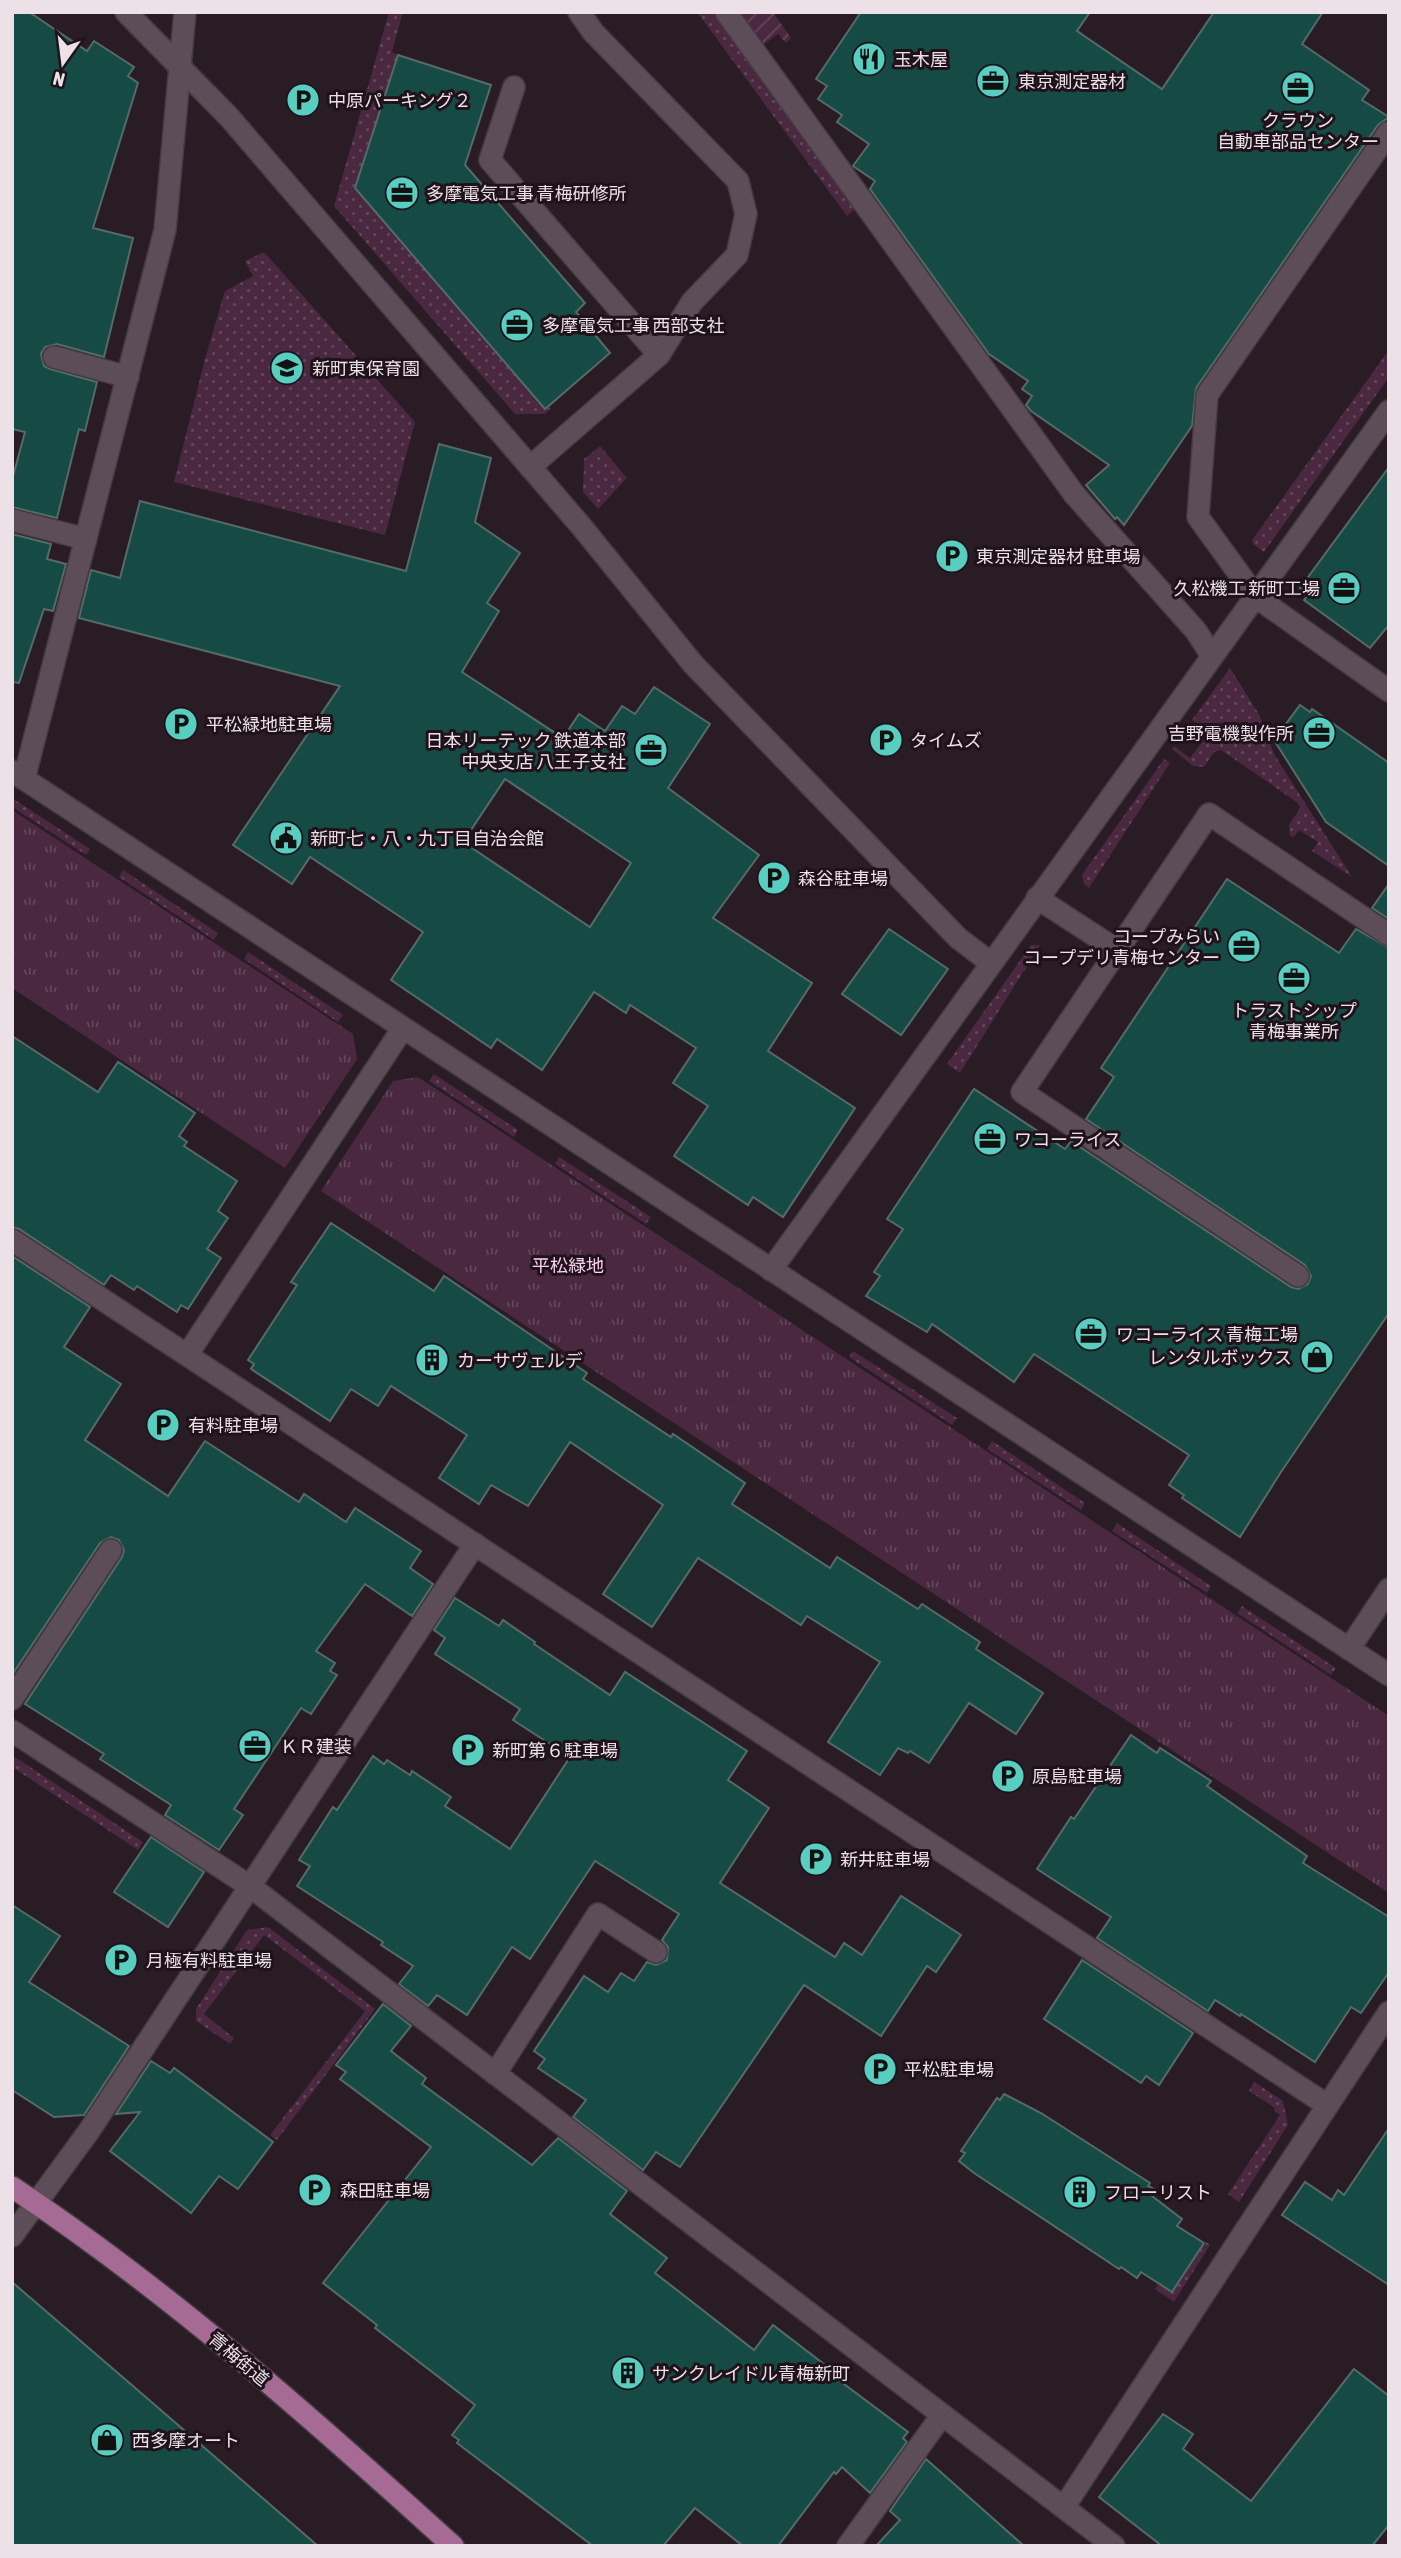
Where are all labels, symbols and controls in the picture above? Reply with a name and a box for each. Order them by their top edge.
north arrow [28,28,98,98]
restaurant icon: 玉木屋 [850,40,888,78]
place label: 玉木屋 [894,49,948,70]
office icon: 東京測定器材 [974,62,1012,100]
text: N [51,67,67,92]
office icon: クラウン 自動車部品センター [1279,69,1317,107]
place label: 東京測定器材 [1018,71,1126,92]
parking icon: 中原パーキング２ [284,81,322,119]
place label: 中原パーキング２ [328,90,471,111]
place label: クラウン 自動車部品センター [1217,110,1379,152]
office icon: 多摩電気工事 青梅研修所 [383,174,421,212]
place label: 多摩電気工事 青梅研修所 [426,183,626,204]
office icon: 多摩電気工事 西部支社 [498,306,536,344]
place label: 多摩電気工事 西部支社 [542,315,724,336]
school or university icon: 新町東保育園 [268,349,306,387]
place label: 新町東保育園 [312,358,420,379]
parking icon: 東京測定器材 駐車場 [933,537,971,575]
place label: 東京測定器材 駐車場 [976,546,1140,567]
office icon: 久松機工 新町工場 [1325,569,1363,607]
place label: 久松機工 新町工場 [1174,578,1320,599]
parking icon: 平松緑地駐車場 [162,705,200,743]
place label: 平松緑地駐車場 [206,714,332,735]
office icon: 吉野電機製作所 [1300,714,1338,752]
parking icon: タイムズ [867,721,905,759]
place label: 吉野電機製作所 [1168,723,1294,744]
place label: 日本リーテック 鉄道本部 中央支店 八王子支社 [426,730,626,772]
place label: タイムズ [910,730,982,751]
office icon: 日本リーテック 鉄道本部 中央支店 八王子支社 [632,731,670,769]
public building icon: 新町七・八・九丁目自治会館 [267,819,305,857]
place label: 新町七・八・九丁目自治会館 [310,828,544,849]
parking icon: 森谷駐車場 [755,859,793,897]
place label: 森谷駐車場 [798,868,888,889]
place label: コープみらい コープデリ青梅センター [1023,926,1220,968]
office icon: コープみらい コープデリ青梅センター [1225,927,1263,965]
office icon: トラストシップ 青梅事業所 [1275,959,1313,997]
place label: トラストシップ 青梅事業所 [1231,1000,1357,1042]
office icon: ワコーライス [971,1120,1009,1158]
place label: ワコーライス [1014,1129,1121,1150]
park label: 平松緑地 [532,1255,604,1276]
office icon: ワコーライス 青梅工場 [1072,1315,1110,1353]
place label: ワコーライス 青梅工場 [1116,1324,1298,1345]
shop icon: レンタルボックス [1298,1338,1336,1376]
building icon: カーサヴェルデ [413,1341,451,1379]
place label: レンタルボックス [1149,1347,1292,1368]
place label: カーサヴェルデ [457,1350,583,1371]
parking icon: 有料駐車場 [144,1406,182,1444]
place label: 有料駐車場 [188,1415,278,1436]
office icon: ＫＲ建装 [236,1727,274,1765]
parking icon: 新町第６駐車場 [449,1731,487,1769]
place label: ＫＲ建装 [280,1736,352,1757]
place label: 新町第６駐車場 [492,1740,618,1761]
parking icon: 原島駐車場 [989,1757,1027,1795]
place label: 原島駐車場 [1032,1766,1122,1787]
parking icon: 新井駐車場 [797,1840,835,1878]
place label: 新井駐車場 [840,1849,930,1870]
parking icon: 月極有料駐車場 [102,1941,140,1979]
place label: 月極有料駐車場 [146,1950,272,1971]
parking icon: 平松駐車場 [861,2050,899,2088]
place label: 平松駐車場 [904,2059,994,2080]
parking icon: 森田駐車場 [296,2171,334,2209]
building icon: フローリスト [1061,2173,1099,2211]
place label: 森田駐車場 [340,2180,430,2201]
place label: フローリスト [1104,2182,1212,2203]
street label: 青梅街道 [205,2328,273,2390]
building icon: サンクレイドル青梅新町 [609,2354,647,2392]
place label: サンクレイドル青梅新町 [652,2363,850,2384]
shop icon: 西多摩オート [88,2421,126,2459]
place label: 西多摩オート [132,2430,240,2451]

